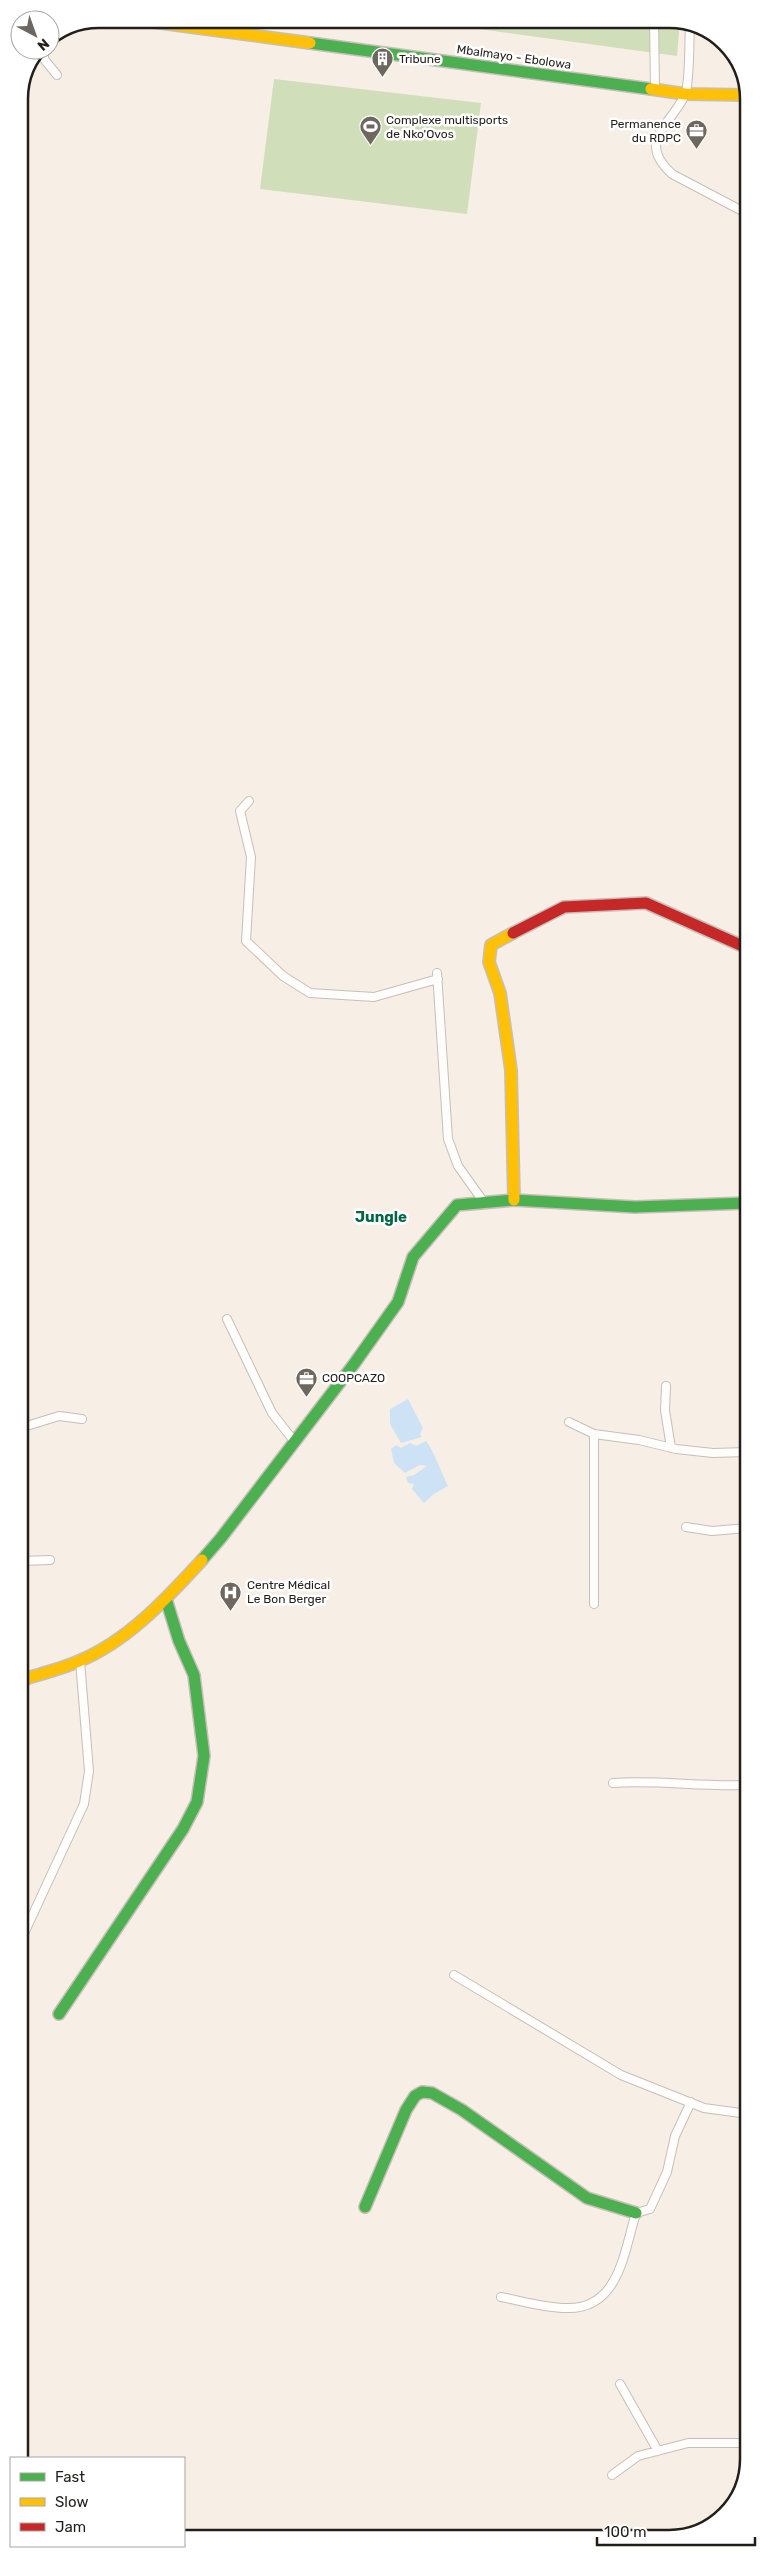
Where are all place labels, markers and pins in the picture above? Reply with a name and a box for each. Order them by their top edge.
building icon: Tribune [371,47,395,78]
place label: Tribune [399,52,441,66]
place label: Complexe multisports de Nko'Ovos [386,113,508,141]
sports icon: Complexe multisports de Nko'Ovos [358,115,382,146]
place label: Permanence du RDPC [610,117,681,145]
office icon: Permanence du RDPC [685,119,709,150]
office icon: COOPCAZO [294,1366,318,1397]
place label: COOPCAZO [322,1371,385,1385]
place label: Centre Médical Le Bon Berger [247,1578,330,1606]
hospital icon: Centre Médical Le Bon Berger [219,1580,243,1611]

